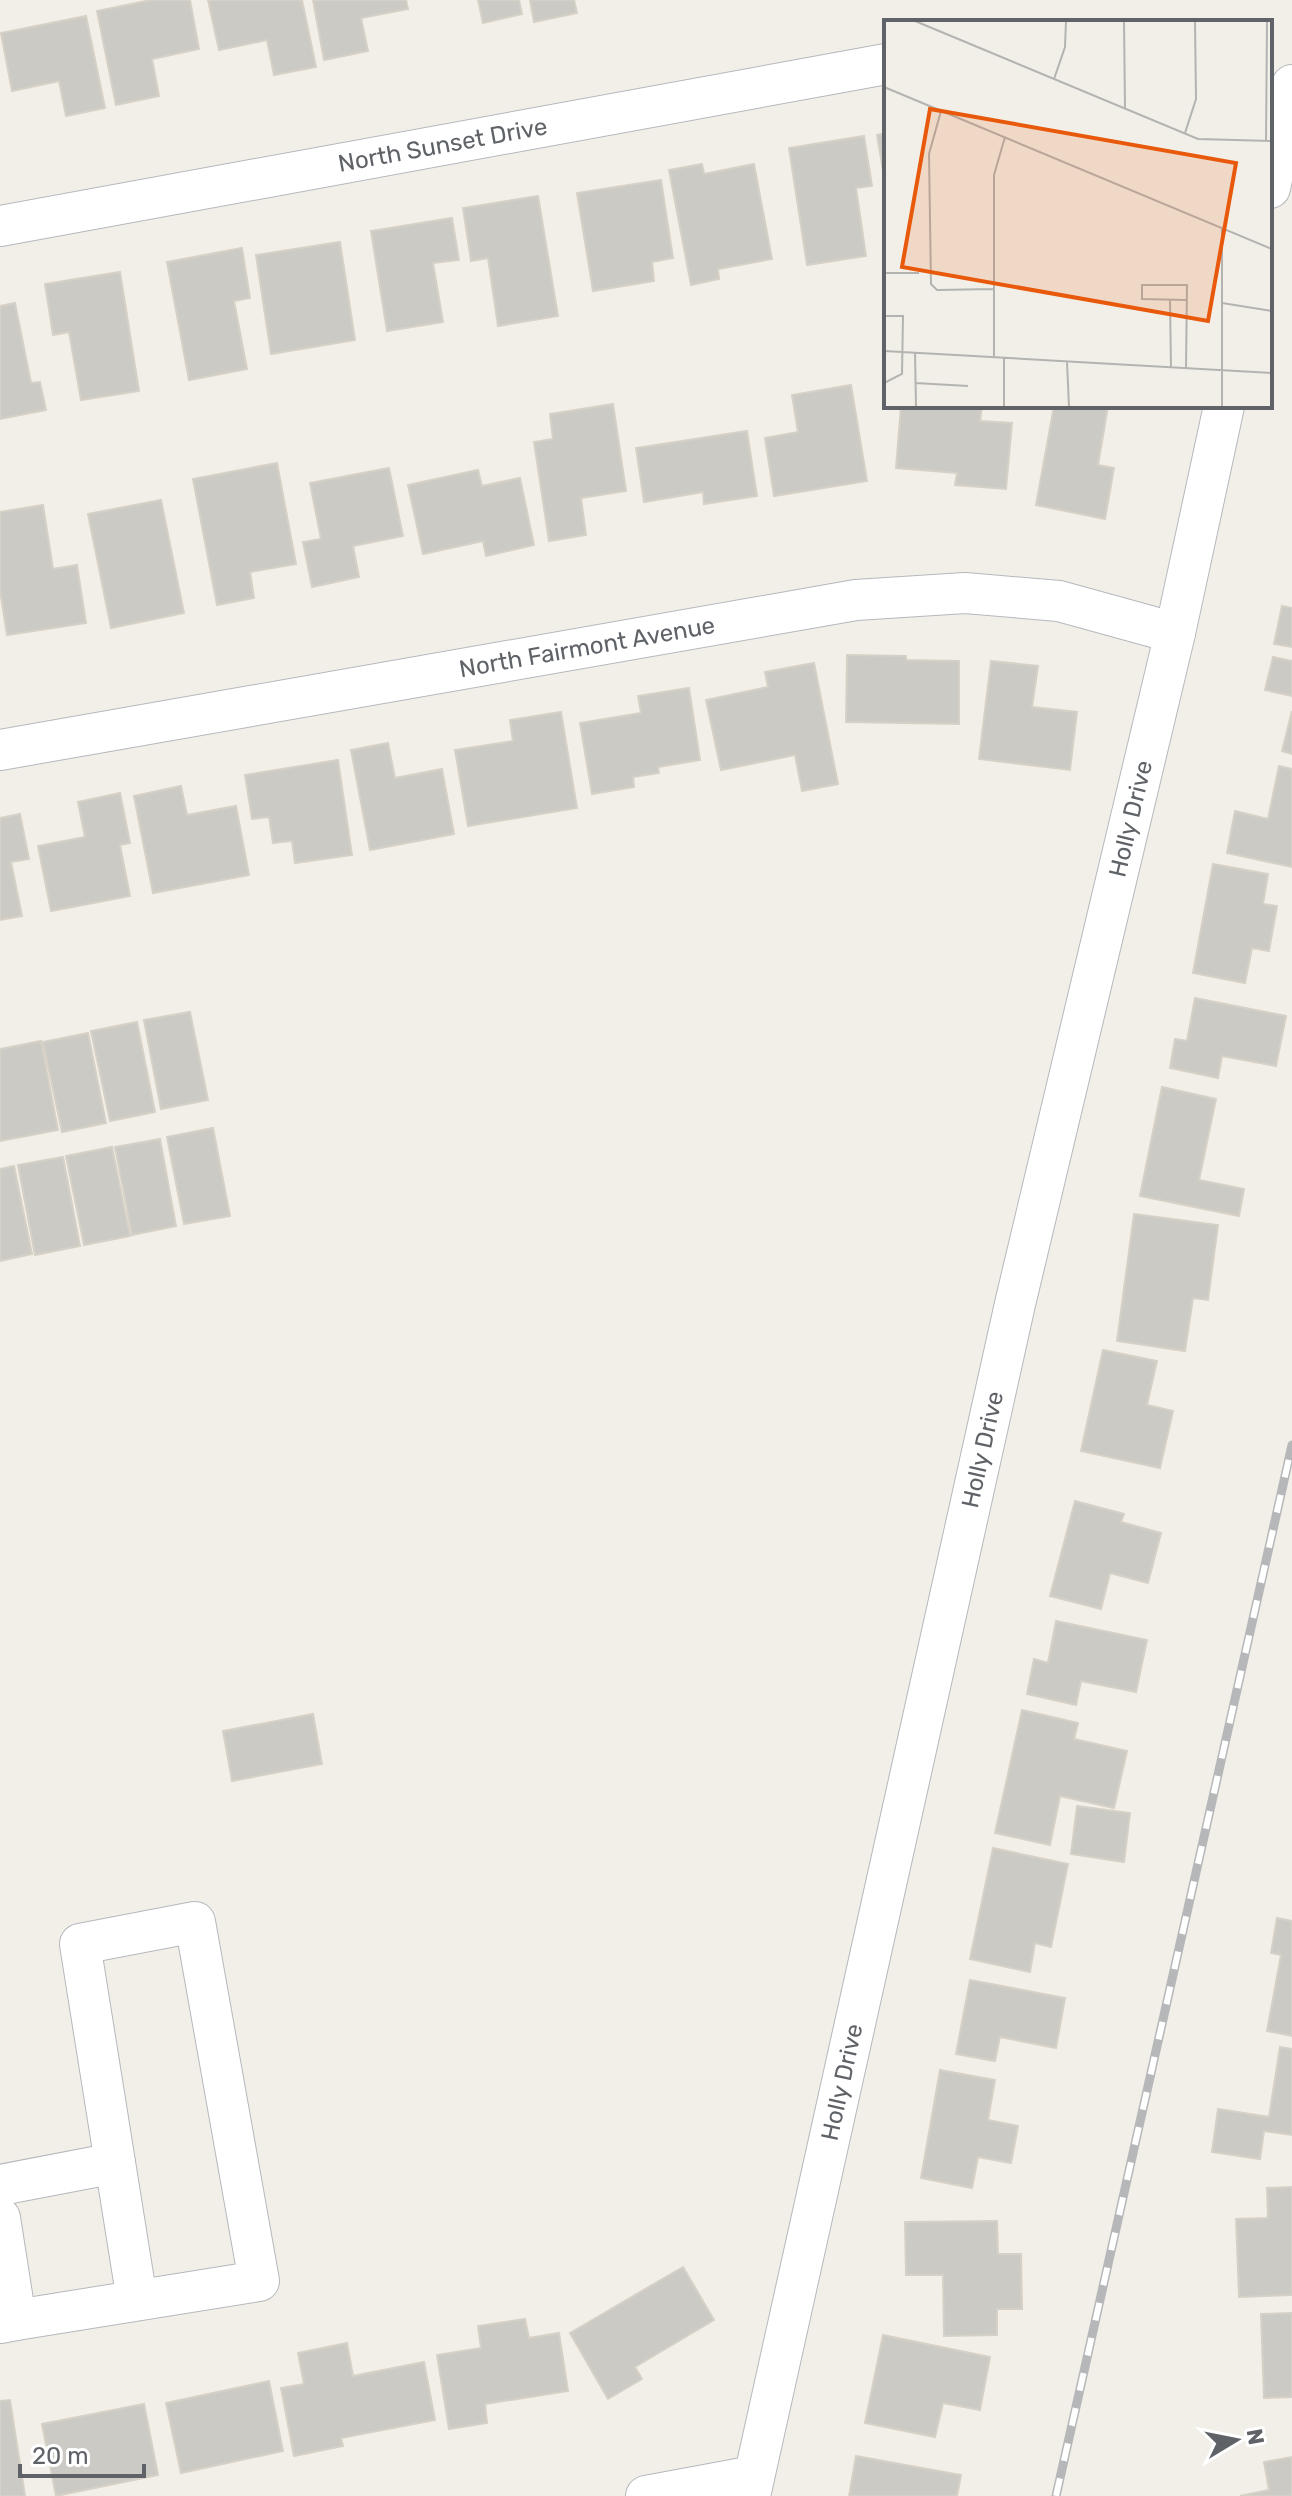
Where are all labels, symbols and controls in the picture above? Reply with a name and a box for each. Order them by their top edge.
inset map [884,20,1272,408]
street label: North Sunset Drive [336,112,550,178]
street label: North Fairmont Avenue [457,611,717,683]
street label: Holly Drive [1103,758,1158,880]
street label: Holly Drive [956,1388,1009,1511]
street label: Holly Drive [815,2021,869,2143]
north arrow [1196,2400,1276,2480]
text: N [1241,2426,1270,2447]
scale bar [20,2428,144,2478]
text: 20 m [32,2442,89,2470]

